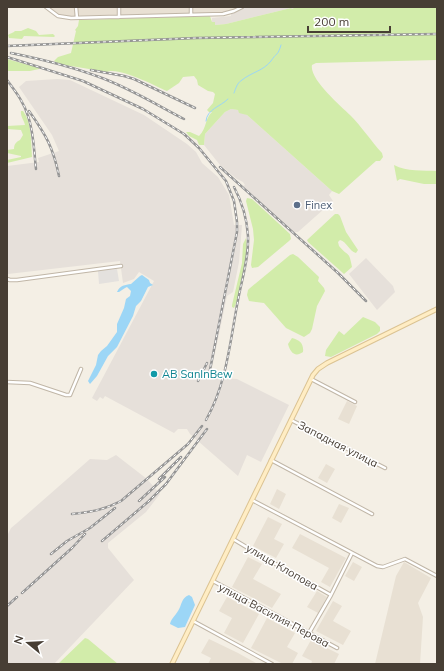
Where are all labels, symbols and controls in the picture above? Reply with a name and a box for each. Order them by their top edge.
scale bar [308,8,390,34]
text: 200 m [314,14,349,29]
place label: Finex [305,198,332,212]
marker: Finex [292,200,302,210]
place label: AB SanInBew [162,367,233,381]
marker: AB SanInBew [149,369,159,379]
street label: Западная улица [296,418,380,470]
street label: улица Клопова [244,541,320,593]
street label: улица Василия Перова [216,580,332,650]
north arrow [8,623,48,663]
text: N [11,634,26,646]

